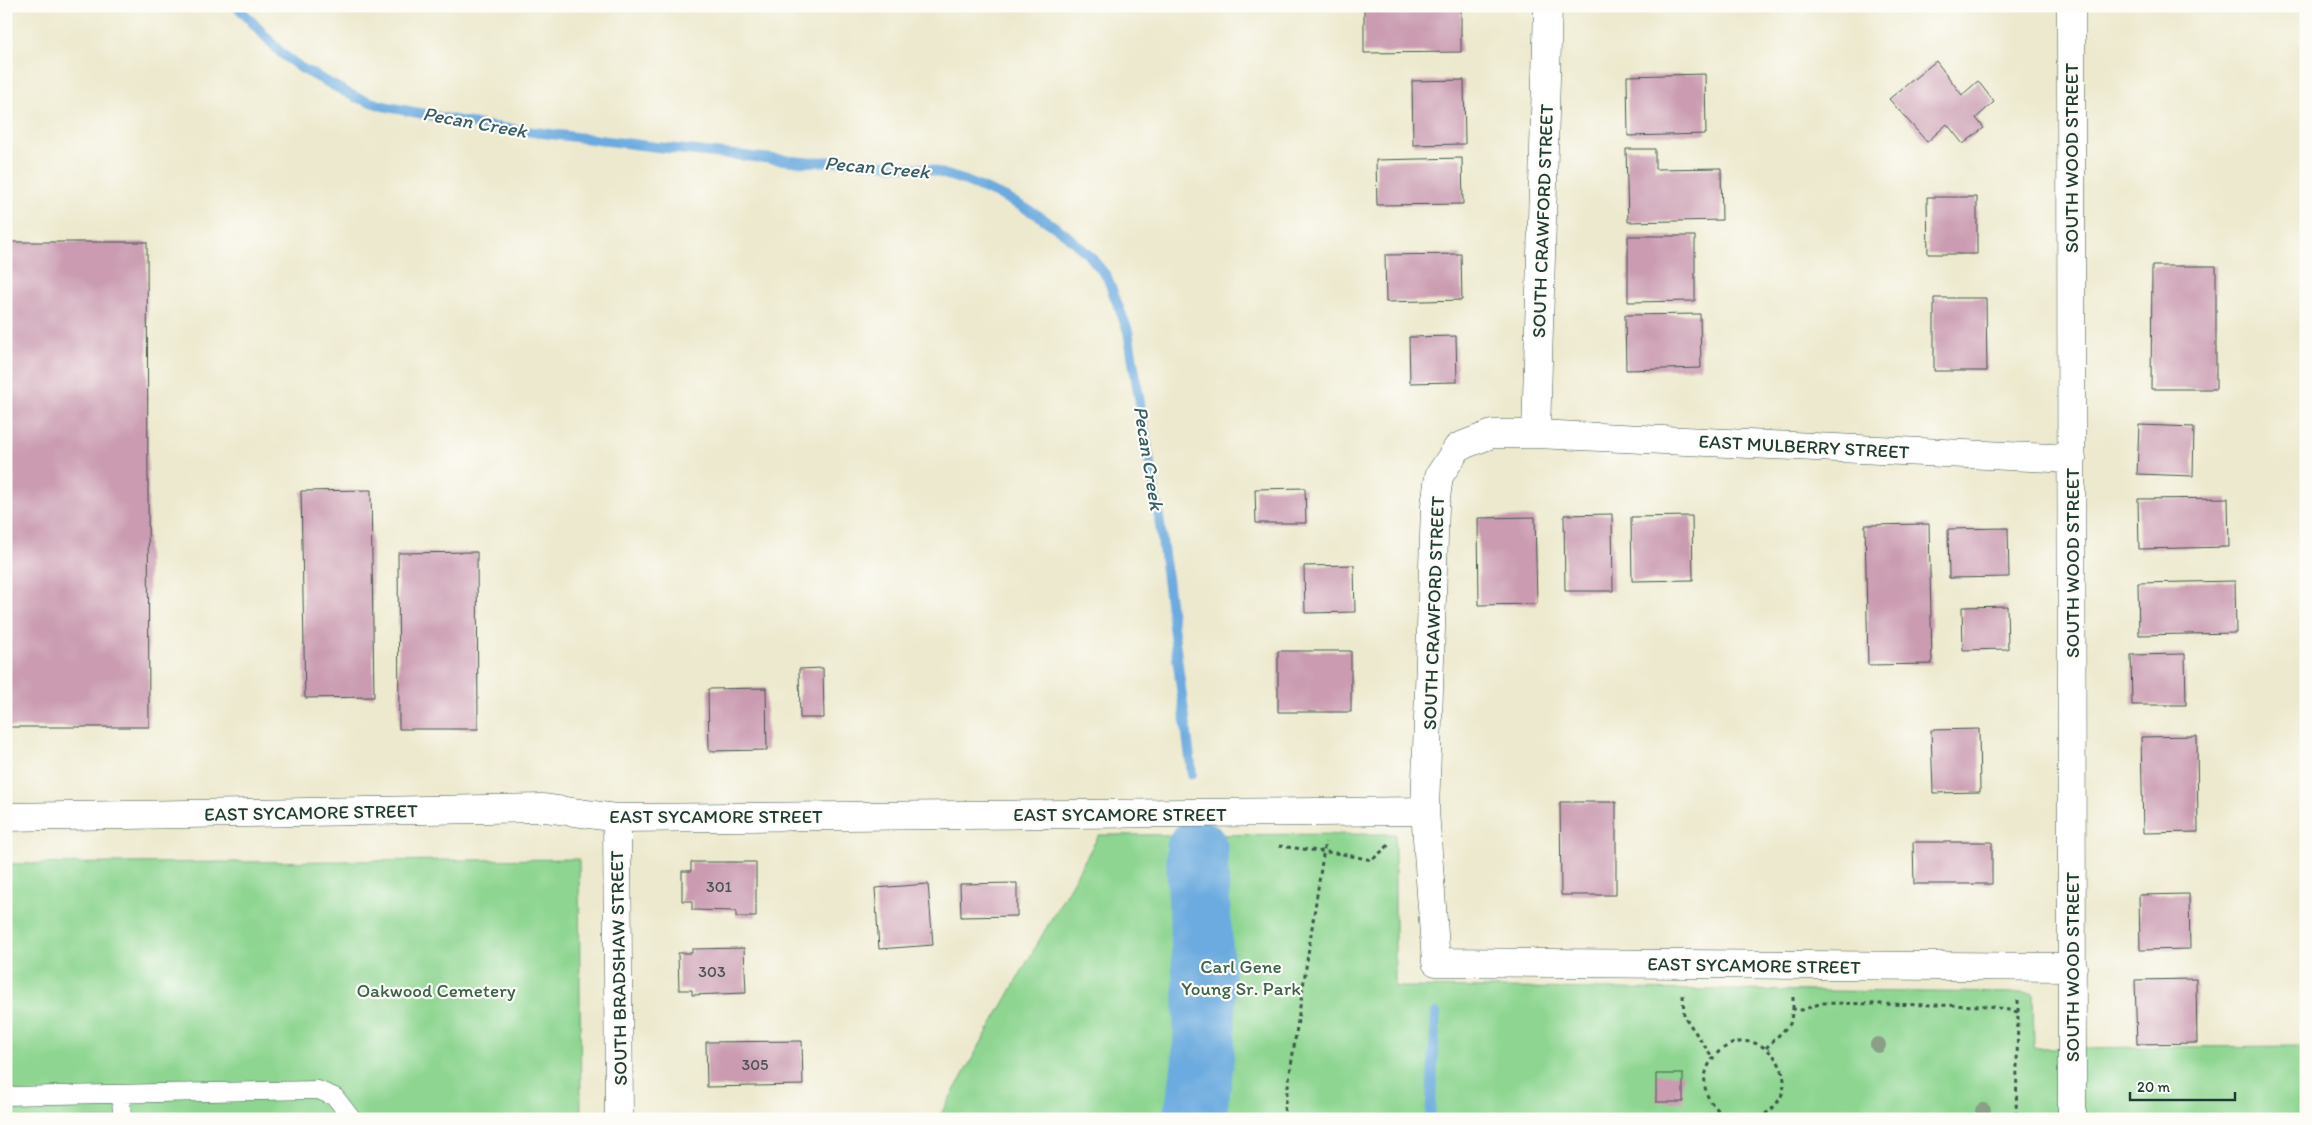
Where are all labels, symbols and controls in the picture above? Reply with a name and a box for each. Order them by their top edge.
street label: SOUTH WOOD STREET [2060,63,2083,253]
water label: Pecan Creek [421,101,530,143]
street label: SOUTH CRAWFORD STREET [1527,103,1558,339]
water label: Pecan Creek [824,150,932,184]
water label: Pecan Creek [1129,404,1169,513]
street label: EAST MULBERRY STREET [1698,429,1910,464]
street label: SOUTH WOOD STREET [2061,468,2084,658]
street label: SOUTH CRAWFORD STREET [1418,495,1449,731]
street label: EAST SYCAMORE STREET [204,799,418,826]
street label: EAST SYCAMORE STREET [1013,803,1227,826]
street label: EAST SYCAMORE STREET [609,805,823,828]
street label: SOUTH BRADSHAW STREET [605,850,632,1086]
street label: SOUTH WOOD STREET [2061,872,2084,1062]
house number: 301 [706,877,733,896]
street label: EAST SYCAMORE STREET [1647,952,1861,979]
park label: Carl Gene Young Sr. Park [1181,955,1301,1000]
house number: 303 [698,962,726,981]
park label: Oakwood Cemetery [356,979,516,1002]
house number: 305 [742,1055,768,1074]
scale bar [2130,1070,2234,1102]
text: 20 m [2137,1078,2171,1096]

